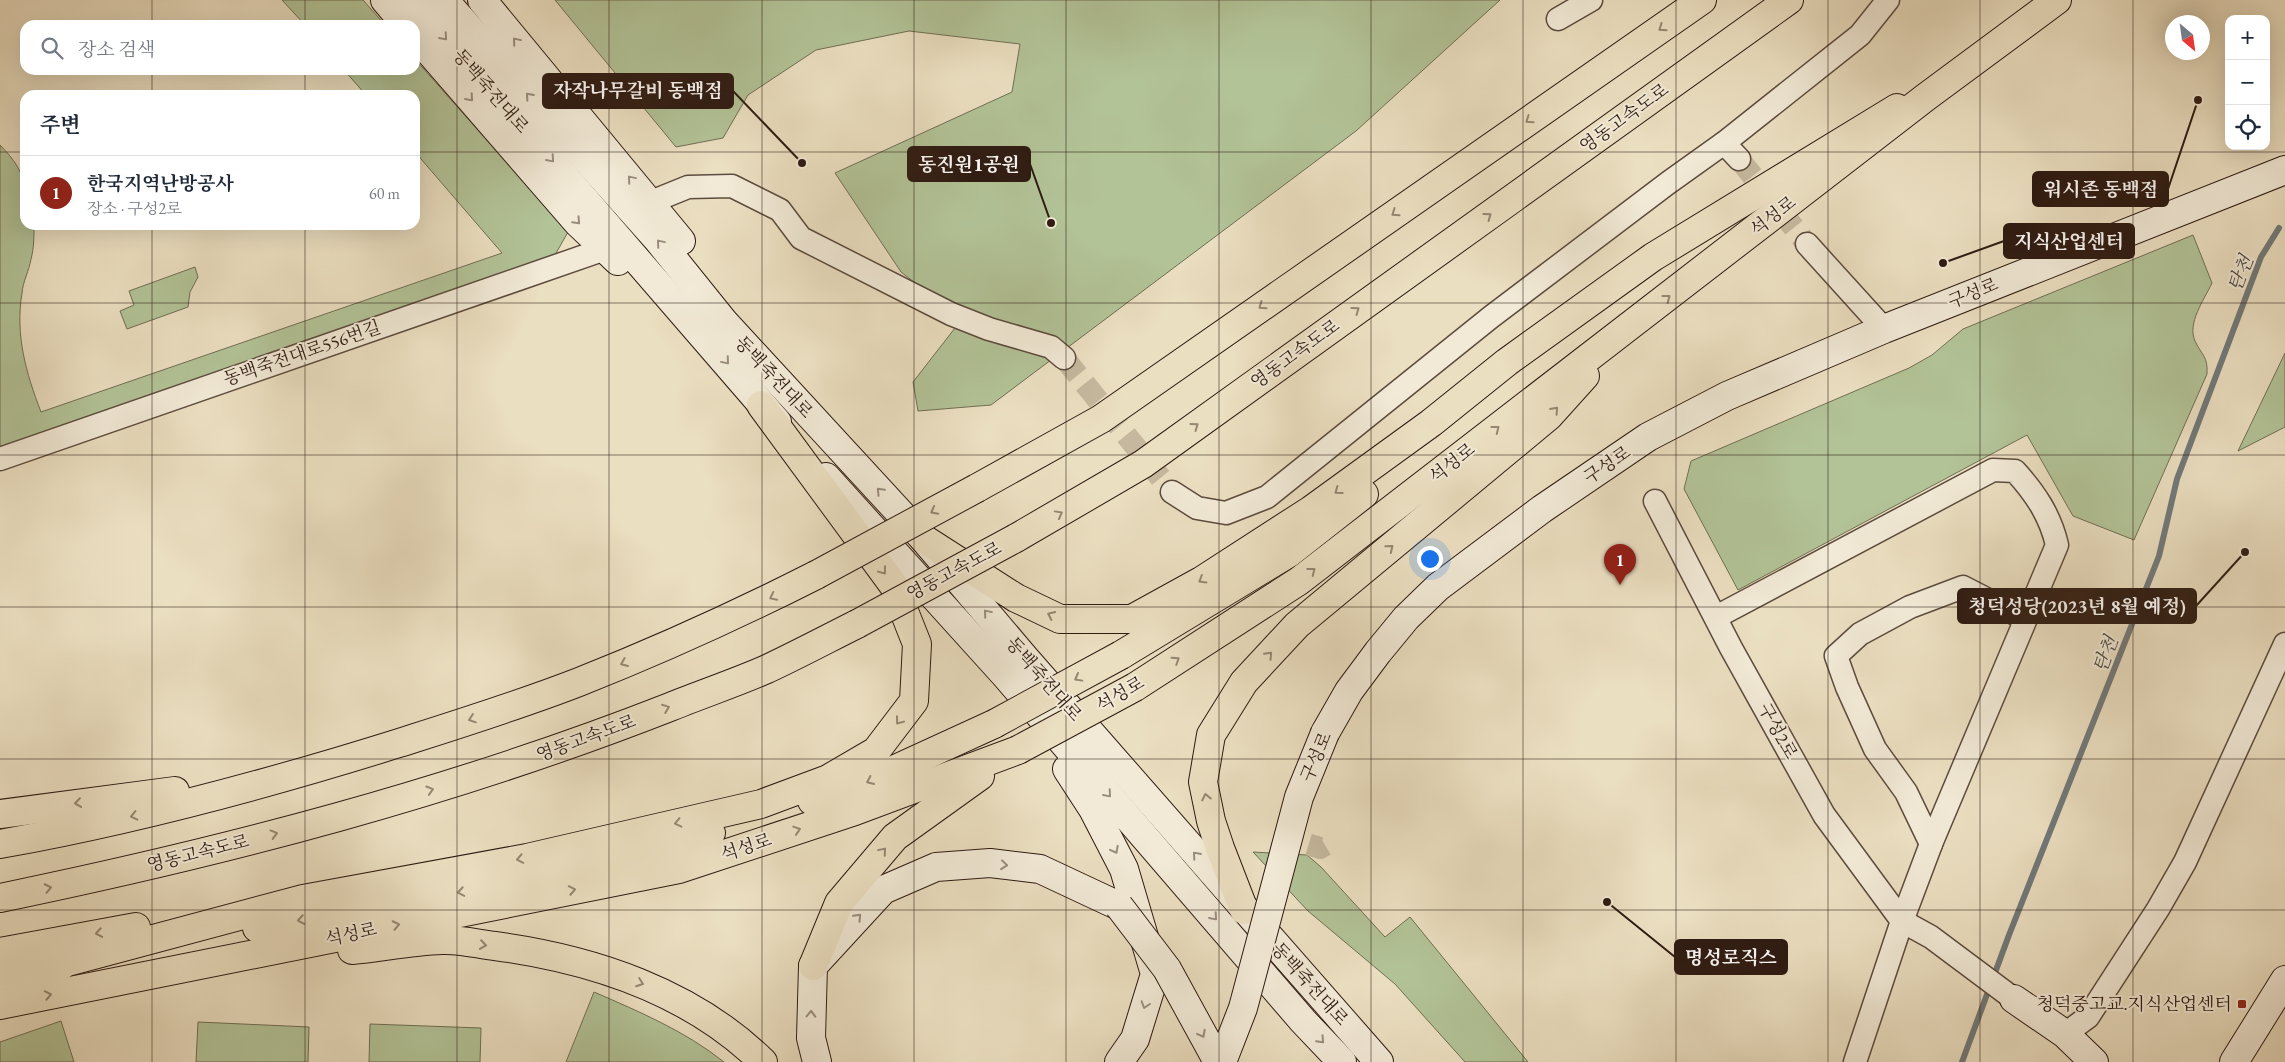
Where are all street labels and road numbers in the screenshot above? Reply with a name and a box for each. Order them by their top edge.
street label: 동백죽전대로 [448,44,534,138]
street label: 영동고속도로 [1575,78,1673,158]
street label: 석성로 [1745,190,1800,241]
street label: 구성로 [1944,272,2001,313]
street label: 영동고속도로 [1246,314,1344,394]
street label: 동백죽전대로556번길 [220,315,384,390]
street label: 동백죽전대로 [730,331,818,423]
street label: 석성로 [1424,437,1479,488]
street label: 구성로 [1579,440,1635,489]
street label: 영동고속도로 [902,536,1005,605]
street label: 동백죽전대로 [1001,632,1087,726]
street label: 석성로 [1091,671,1148,717]
street label: 구성2로 [1754,699,1803,763]
street label: 영동고속도로 [533,709,639,766]
street label: 구성로 [1295,728,1336,785]
street label: 석성로 [717,828,774,866]
street label: 영동고속도로 [144,829,251,876]
street label: 석성로 [323,917,379,950]
street label: 동백죽전대로 [1267,937,1354,1030]

